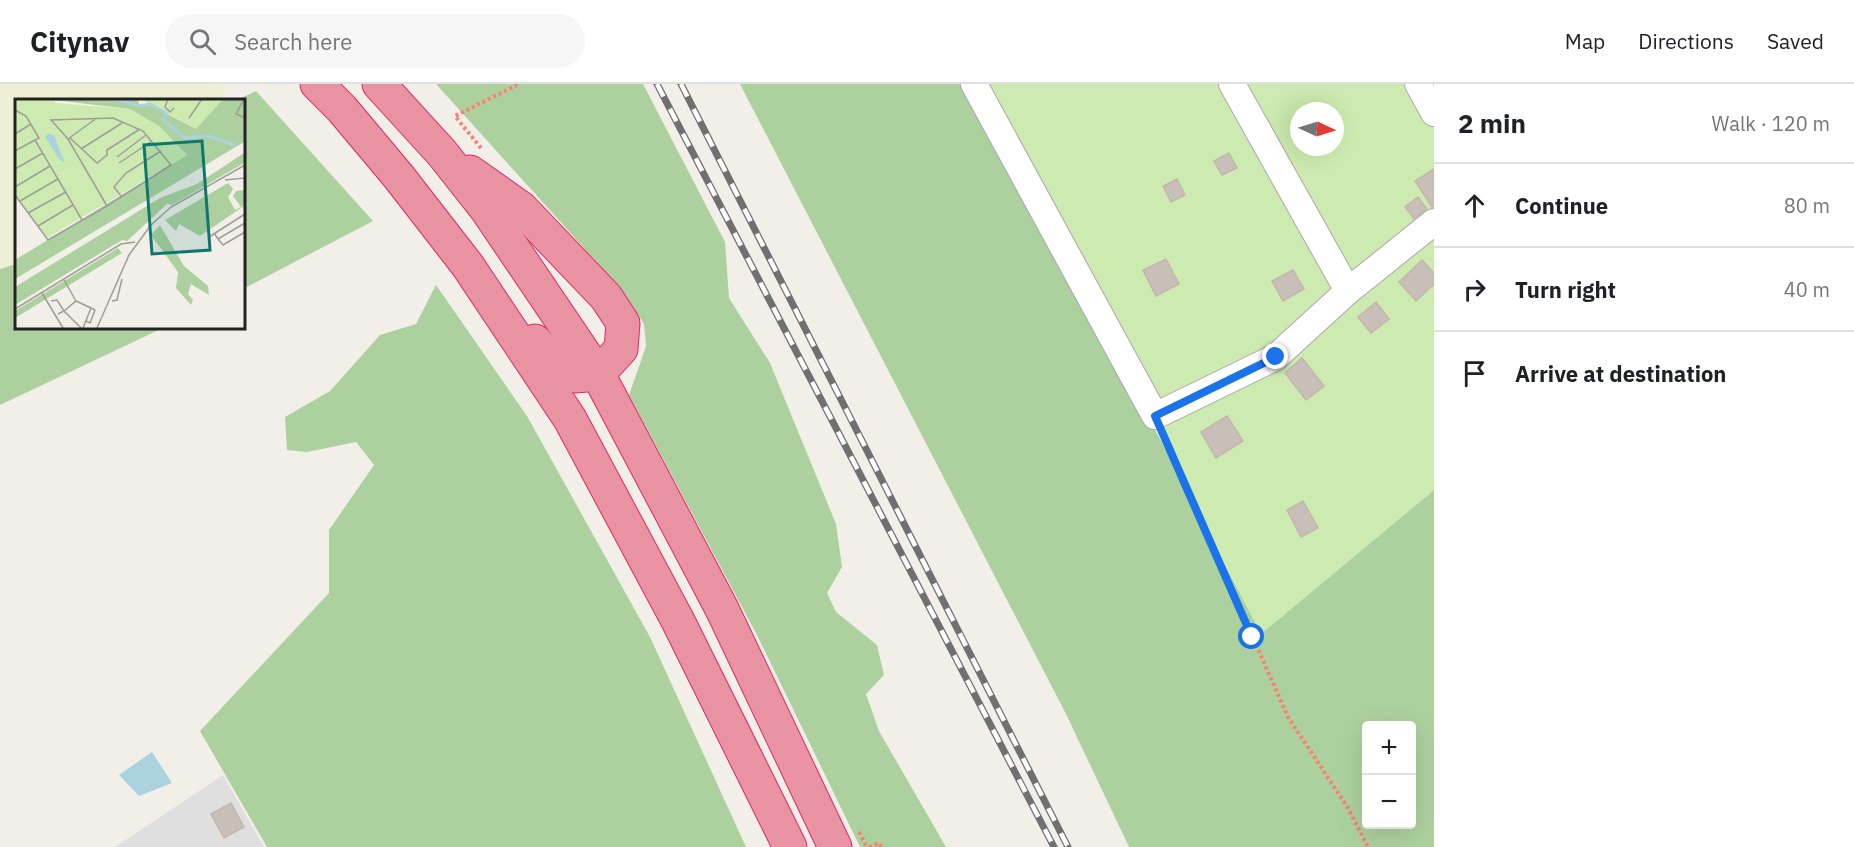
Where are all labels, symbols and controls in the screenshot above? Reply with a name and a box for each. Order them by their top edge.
search box [165,14,585,68]
text: Citynav [30,23,129,60]
icon: search [186,25,219,58]
text: Search here [234,27,352,56]
text: Map [1565,27,1605,55]
text: Directions [1638,27,1734,55]
text: Saved [1767,27,1824,55]
inset map [15,99,244,328]
north arrow [1290,102,1344,156]
text: 2 min [1458,106,1526,140]
text: Walk · 120 m [1712,110,1830,137]
icon: ahead [1458,189,1491,222]
text: Continue [1515,191,1608,220]
text: 80 m [1784,192,1830,219]
icon: right [1458,273,1491,306]
text: Turn right [1515,275,1616,304]
text: 40 m [1784,276,1830,303]
route end [1262,343,1288,369]
icon: arrive [1458,357,1491,390]
text: Arrive at destination [1515,359,1726,388]
route start [1238,623,1264,649]
map controls [1362,721,1416,829]
button: + [1362,721,1416,775]
button: − [1362,775,1416,829]

